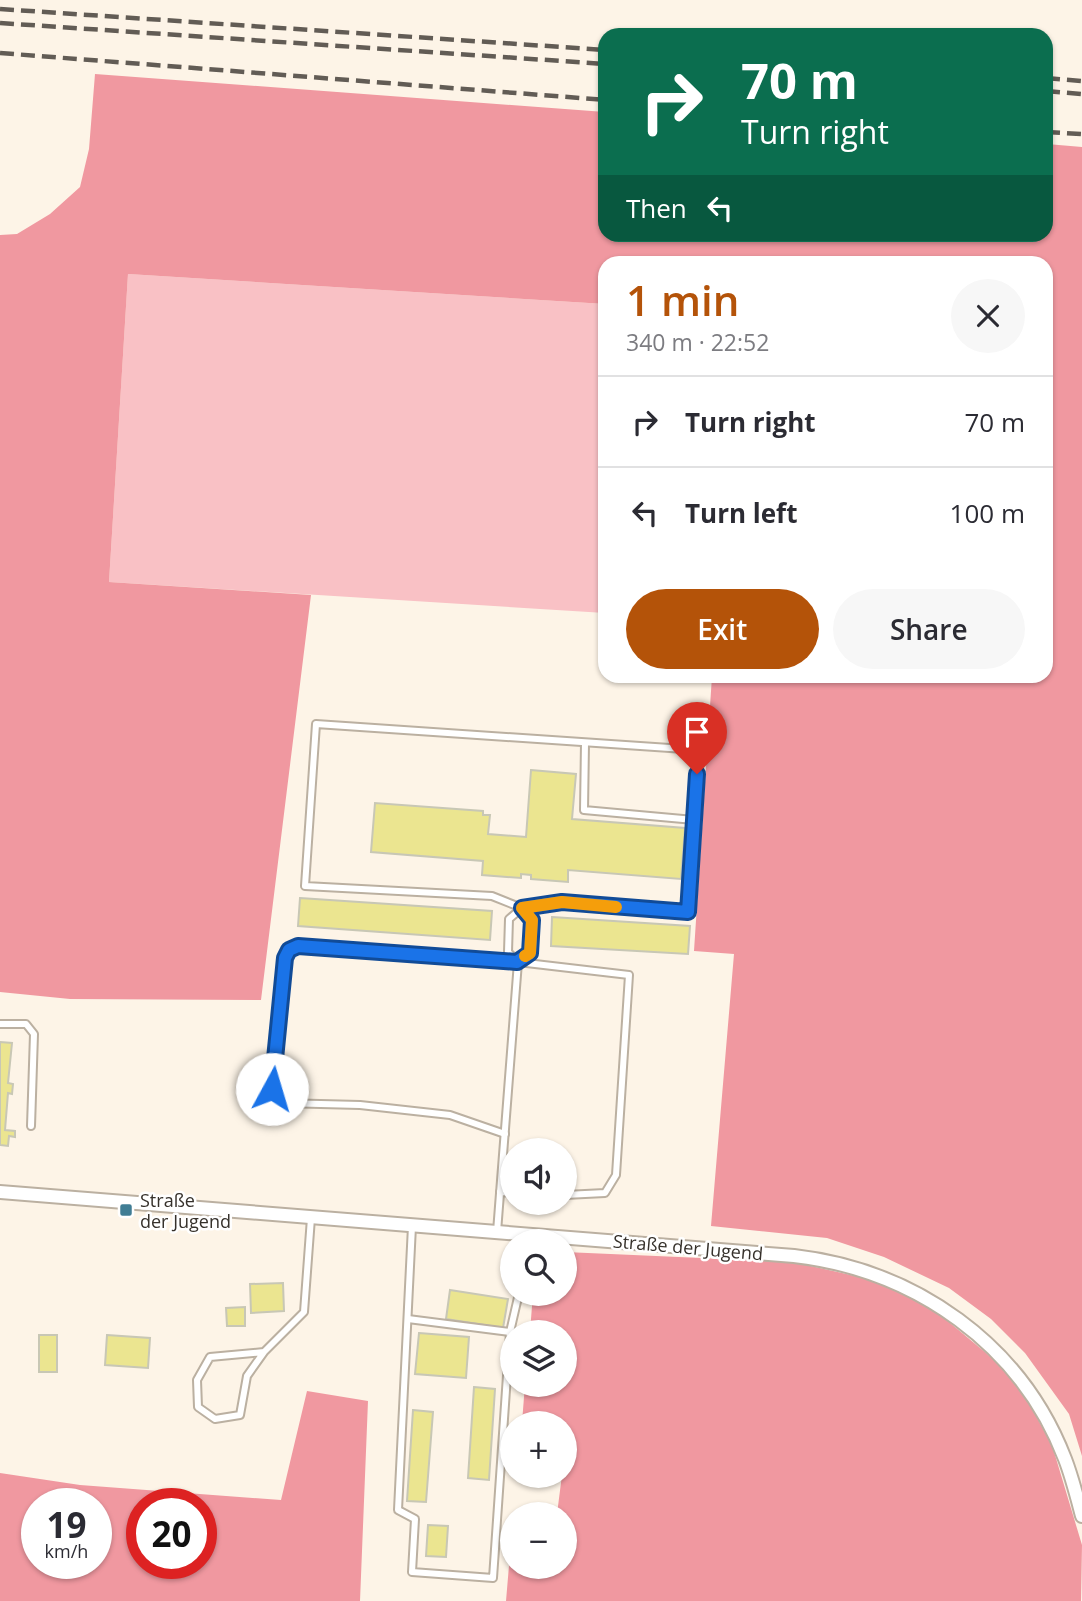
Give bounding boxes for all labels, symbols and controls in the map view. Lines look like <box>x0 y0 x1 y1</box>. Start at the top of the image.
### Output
text: 70 m <box>741 47 858 113</box>
icon: right <box>626 56 717 147</box>
text: Turn right <box>741 110 889 153</box>
icon: left <box>701 189 739 227</box>
text: Then <box>626 190 687 226</box>
text: 1 min <box>626 271 739 328</box>
button: close <box>951 279 1025 353</box>
text: 340 m · 22:52 <box>626 326 769 358</box>
icon: right <box>626 403 664 441</box>
text: Turn right <box>685 404 816 440</box>
text: 70 m <box>964 404 1025 440</box>
icon: left <box>626 494 664 532</box>
text: Turn left <box>685 495 797 531</box>
text: 100 m <box>950 495 1025 531</box>
button: Exit <box>626 589 819 669</box>
button: Share <box>833 589 1025 669</box>
pin <box>667 702 727 774</box>
icon: arrive <box>678 713 716 751</box>
position arrow <box>235 1052 309 1126</box>
map controls <box>500 1138 577 1579</box>
button: sound <box>500 1138 577 1215</box>
place label: Straße der Jugend <box>140 1188 231 1233</box>
marker: Straße der Jugend <box>118 1202 134 1218</box>
street label: Straße der Jugend <box>612 1228 764 1266</box>
button: search <box>500 1229 577 1306</box>
button: layers <box>500 1320 577 1397</box>
button: + <box>500 1411 577 1488</box>
speed limit sign: 20 <box>126 1488 217 1579</box>
text: 19 <box>46 1501 87 1548</box>
button: − <box>500 1502 577 1579</box>
text: km/h <box>45 1539 88 1563</box>

